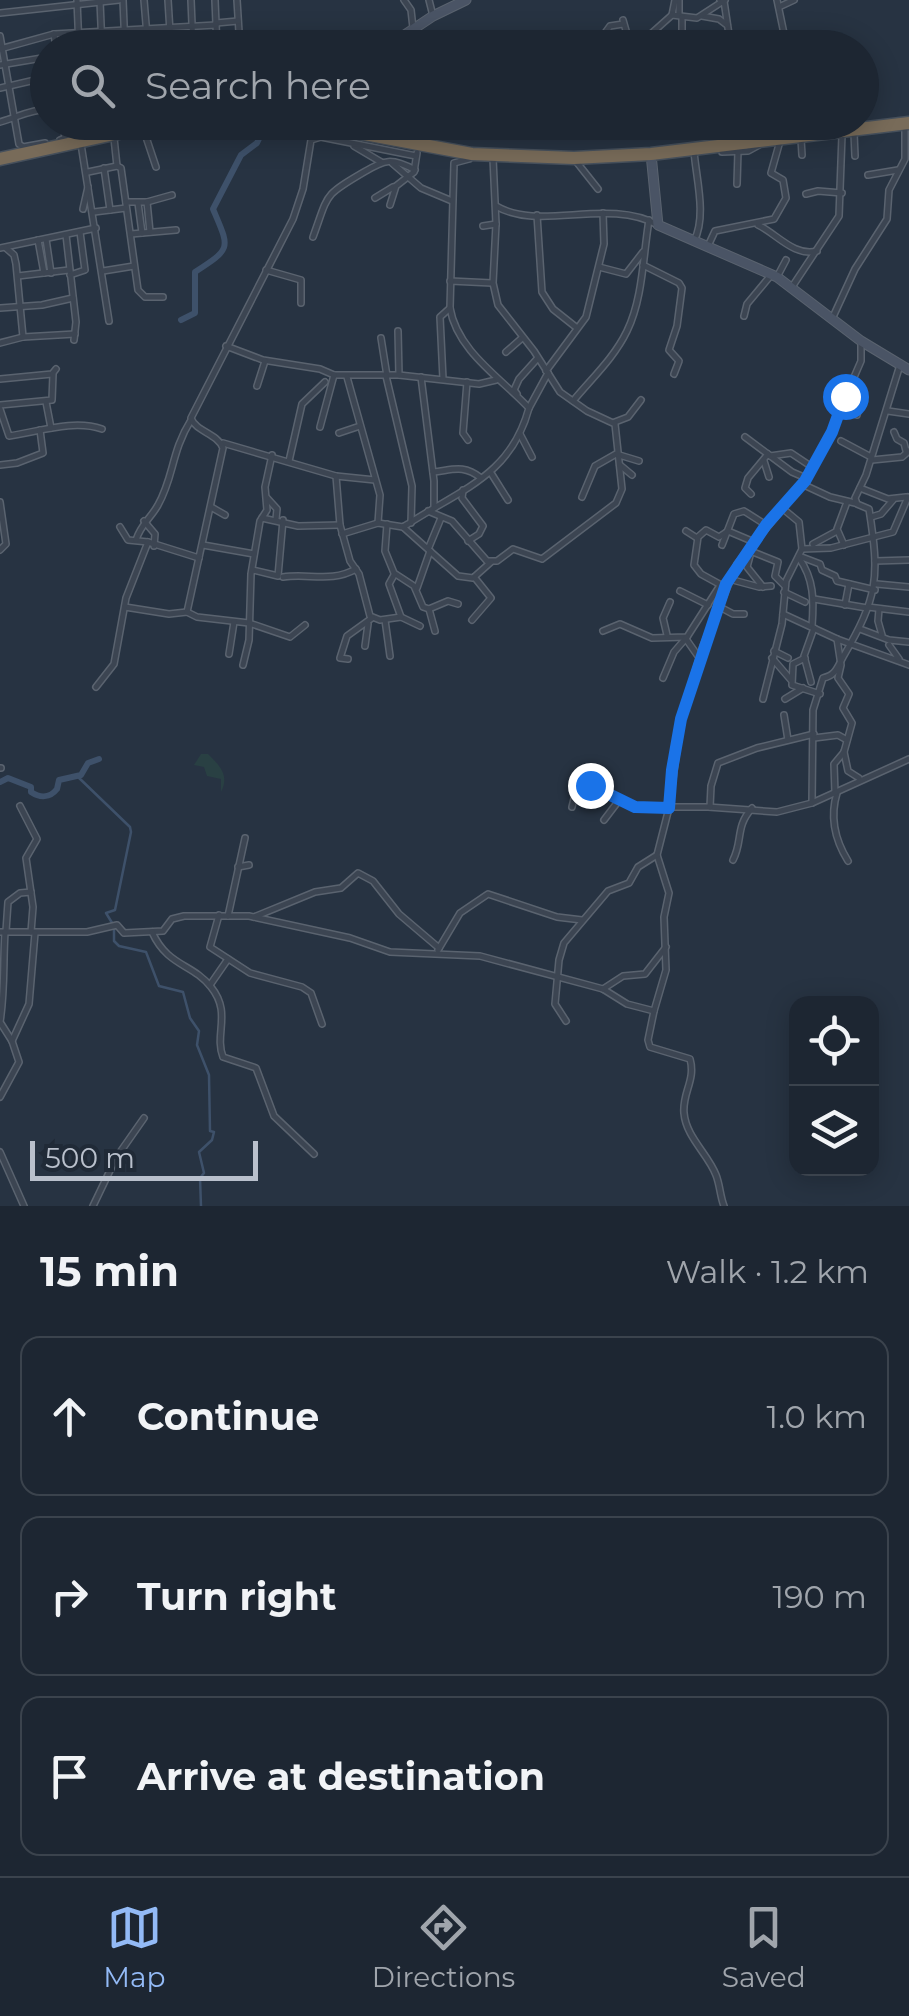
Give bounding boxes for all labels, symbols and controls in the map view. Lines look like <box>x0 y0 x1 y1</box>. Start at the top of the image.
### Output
search box <box>30 30 879 140</box>
icon: search <box>65 58 120 113</box>
text: Search here <box>145 62 371 109</box>
route start <box>823 374 869 420</box>
route end <box>568 763 614 809</box>
map controls <box>789 996 879 1176</box>
button: locate <box>789 996 879 1086</box>
button: layers <box>789 1086 879 1176</box>
scale bar <box>30 1136 258 1180</box>
text: 500 m <box>45 1141 135 1175</box>
text: 15 min <box>40 1245 179 1297</box>
text: Walk · 1.2 km <box>666 1252 869 1291</box>
icon: ahead <box>42 1389 97 1444</box>
text: Continue <box>137 1393 319 1440</box>
text: 1.0 km <box>767 1397 867 1436</box>
icon: right <box>42 1569 97 1624</box>
text: Turn right <box>137 1573 336 1620</box>
text: 190 m <box>772 1577 867 1616</box>
icon: arrive <box>42 1749 97 1804</box>
text: Arrive at destination <box>137 1753 545 1800</box>
tab: Map <box>103 1900 165 1994</box>
tab: Directions <box>372 1900 515 1994</box>
tab: Saved <box>722 1900 806 1994</box>

